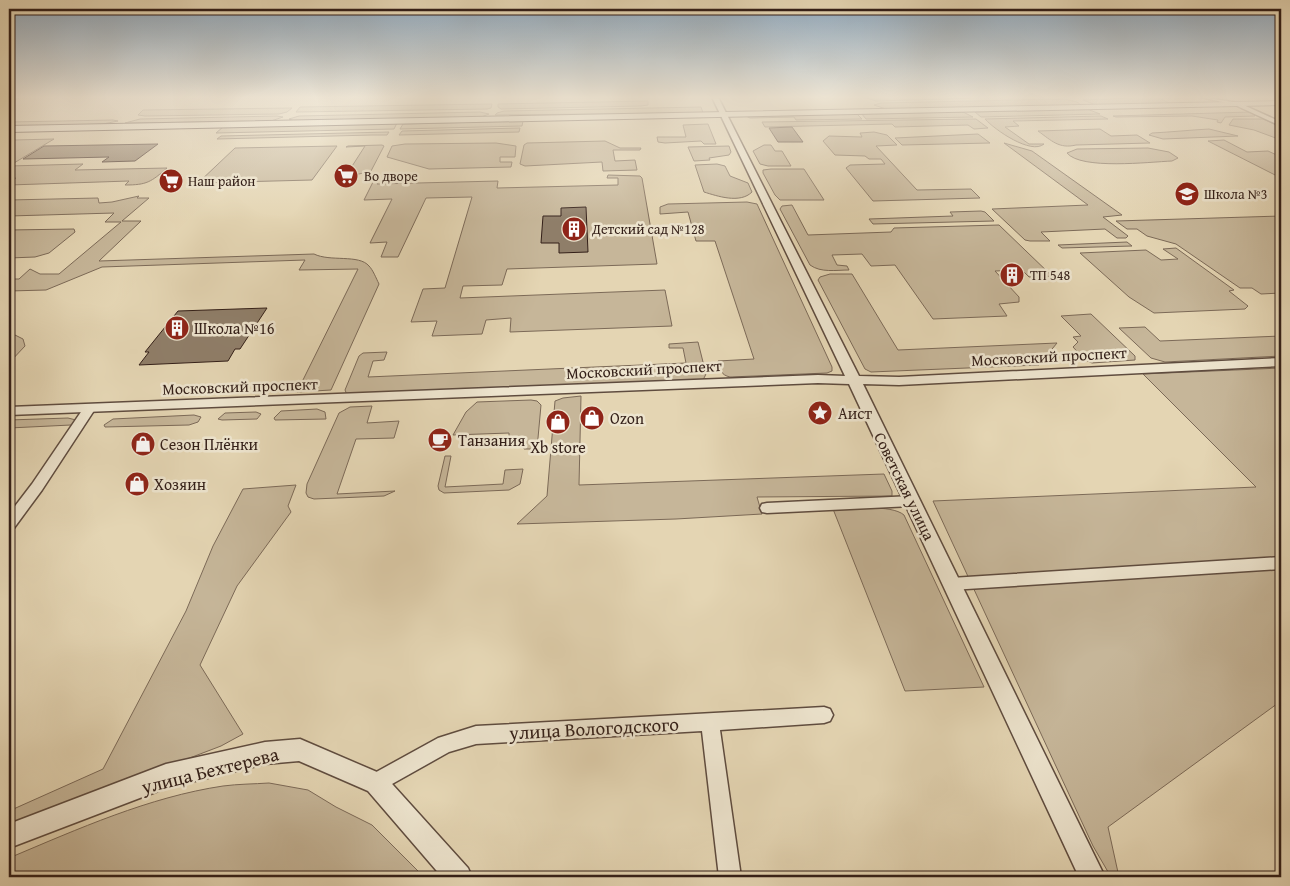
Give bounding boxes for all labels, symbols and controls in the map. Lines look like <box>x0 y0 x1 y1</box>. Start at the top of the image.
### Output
supermarket icon: Во дворе <box>333 163 359 189</box>
place label: Во дворе <box>364 166 418 186</box>
supermarket icon: Наш район <box>158 168 184 194</box>
place label: Наш район <box>188 171 255 191</box>
school or university icon: Школа №3 <box>1174 181 1200 207</box>
place label: Школа №3 <box>1204 184 1268 204</box>
building icon: Детский сад №128 <box>561 216 587 242</box>
place label: Детский сад №128 <box>591 219 705 239</box>
building icon: ТП 548 <box>999 262 1025 288</box>
place label: ТП 548 <box>1030 265 1070 285</box>
building icon: Школа №16 <box>164 315 190 341</box>
place label: Школа №16 <box>194 316 275 340</box>
street label: Московский проспект <box>971 340 1128 372</box>
street label: Московский проспект <box>566 353 723 385</box>
street label: Московский проспект <box>162 371 319 401</box>
place icon: Аист <box>807 400 833 426</box>
place label: Аист <box>838 401 872 425</box>
shop icon: Ozon <box>579 405 605 431</box>
place label: Ozon <box>610 406 644 430</box>
shop icon: Xb store <box>545 409 571 435</box>
cafe icon: Танзания <box>427 427 453 453</box>
place label: Танзания <box>458 428 525 452</box>
street label: Советская улица <box>868 428 942 545</box>
shop icon: Сезон Плёнки <box>130 431 156 457</box>
place label: Сезон Плёнки <box>160 432 258 456</box>
place label: Xb store <box>530 435 586 459</box>
shop icon: Хозяин <box>124 471 150 497</box>
place label: Хозяин <box>154 472 206 496</box>
street label: улица Вологодского <box>507 710 680 746</box>
street label: улица Бехтерева <box>138 739 282 801</box>

